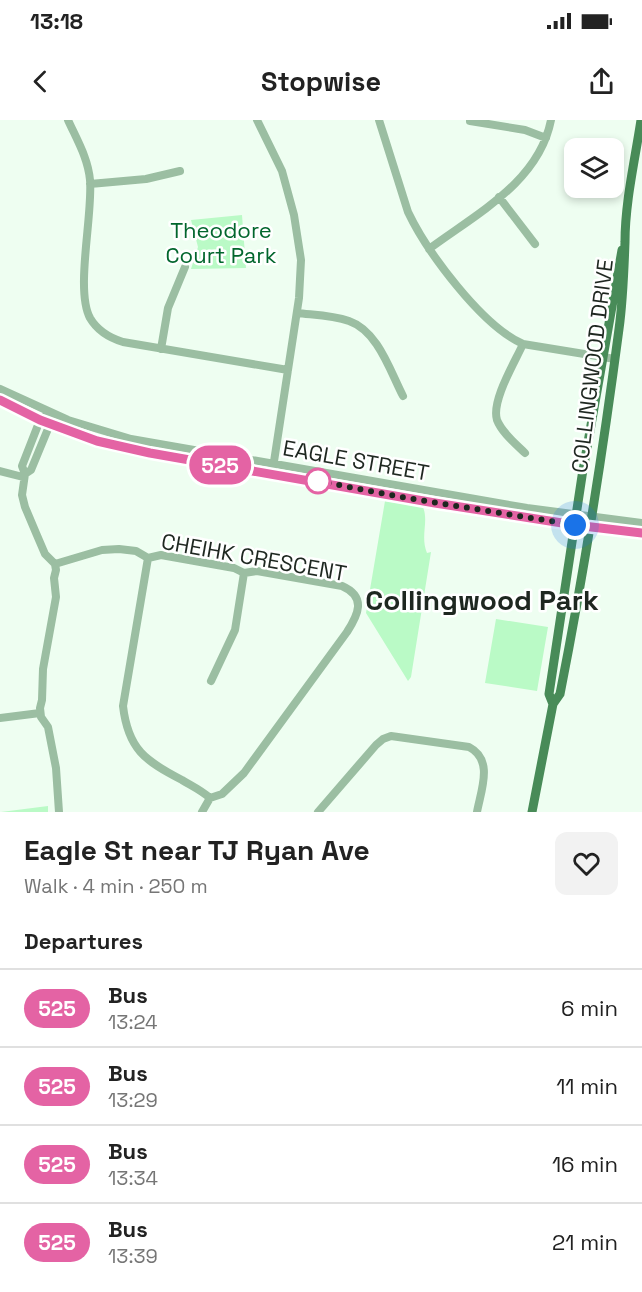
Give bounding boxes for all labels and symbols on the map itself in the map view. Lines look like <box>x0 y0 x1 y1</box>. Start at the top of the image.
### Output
park label: Theodore Court Park <box>165 216 277 269</box>
street label: COLLINGWOOD DRIVE <box>565 257 619 475</box>
street label: EAGLE STREET <box>281 433 431 487</box>
line badge: 525 <box>186 446 254 484</box>
unlabelled marker <box>305 468 331 494</box>
your location <box>560 510 590 540</box>
street label: CHEIHK CRESCENT <box>159 527 349 587</box>
district label: Collingwood Park <box>365 582 599 618</box>

